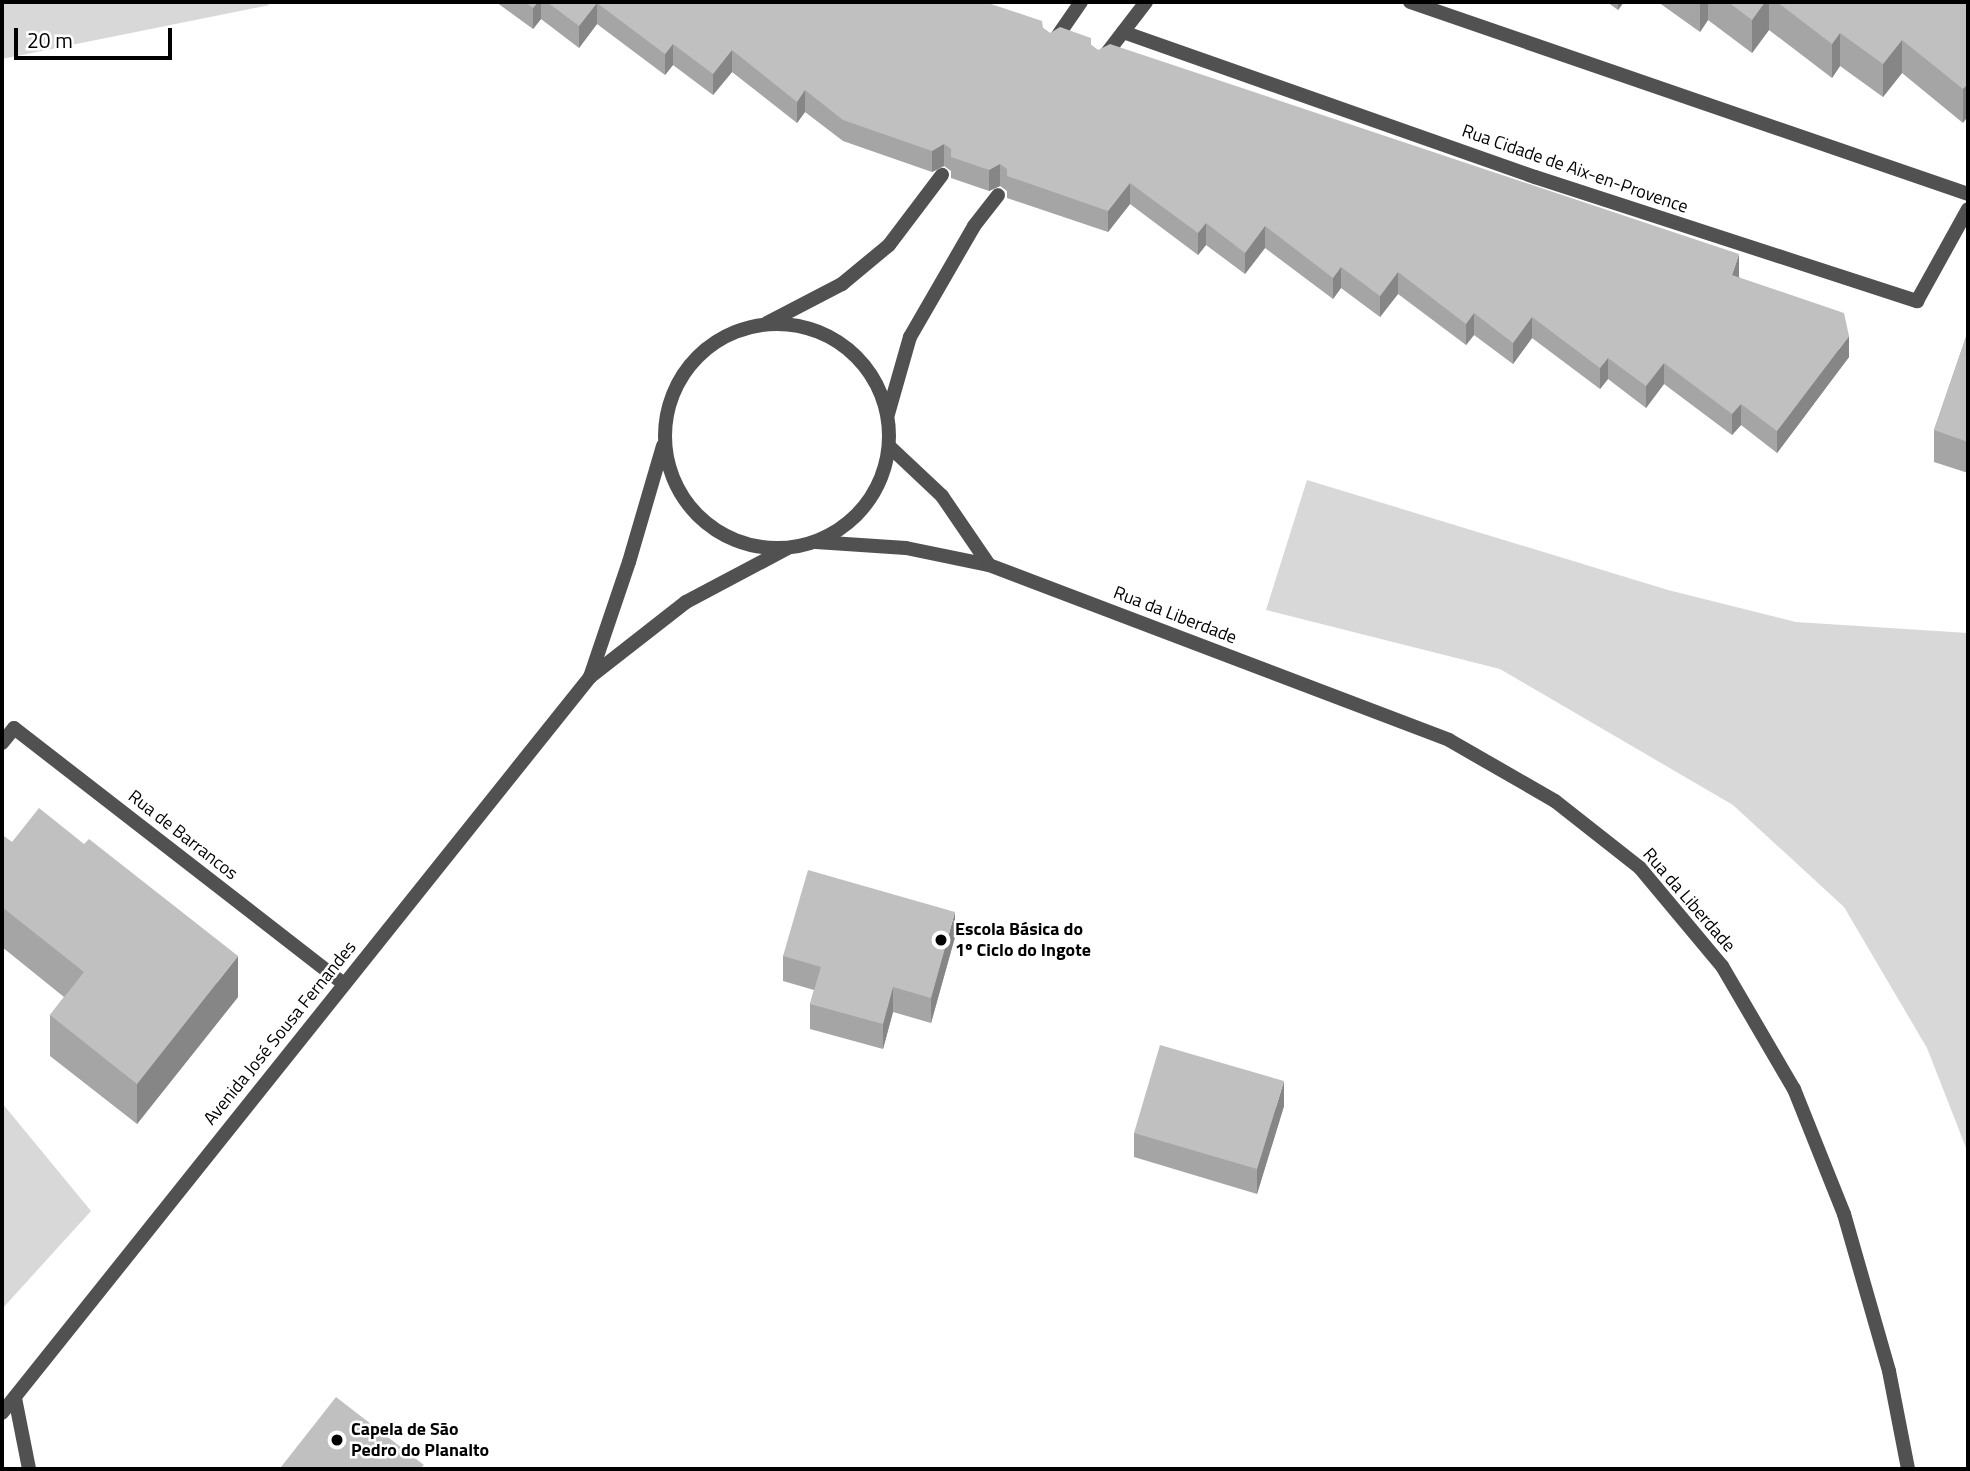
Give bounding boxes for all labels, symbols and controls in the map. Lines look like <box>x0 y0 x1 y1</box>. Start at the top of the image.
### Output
scale bar <box>18 14 175 58</box>
text: 20 m <box>27 24 73 56</box>
street label: Rua Cidade de Aix-en-Provence <box>1459 120 1691 218</box>
street label: Rua da Liberdade <box>1110 582 1240 648</box>
street label: Rua de Barrancos <box>124 786 242 884</box>
street label: Rua da Liberdade <box>1638 844 1740 956</box>
place label: Escola Básica do 1º Ciclo do Ingote <box>955 919 1091 962</box>
marker: Escola Básica do 1º Ciclo do Ingote <box>933 932 949 948</box>
street label: Avenida José Sousa Fernandes <box>199 937 361 1129</box>
place label: Capela de São Pedro do Planalto <box>351 1419 489 1462</box>
marker: Capela de São Pedro do Planalto <box>329 1432 345 1448</box>

